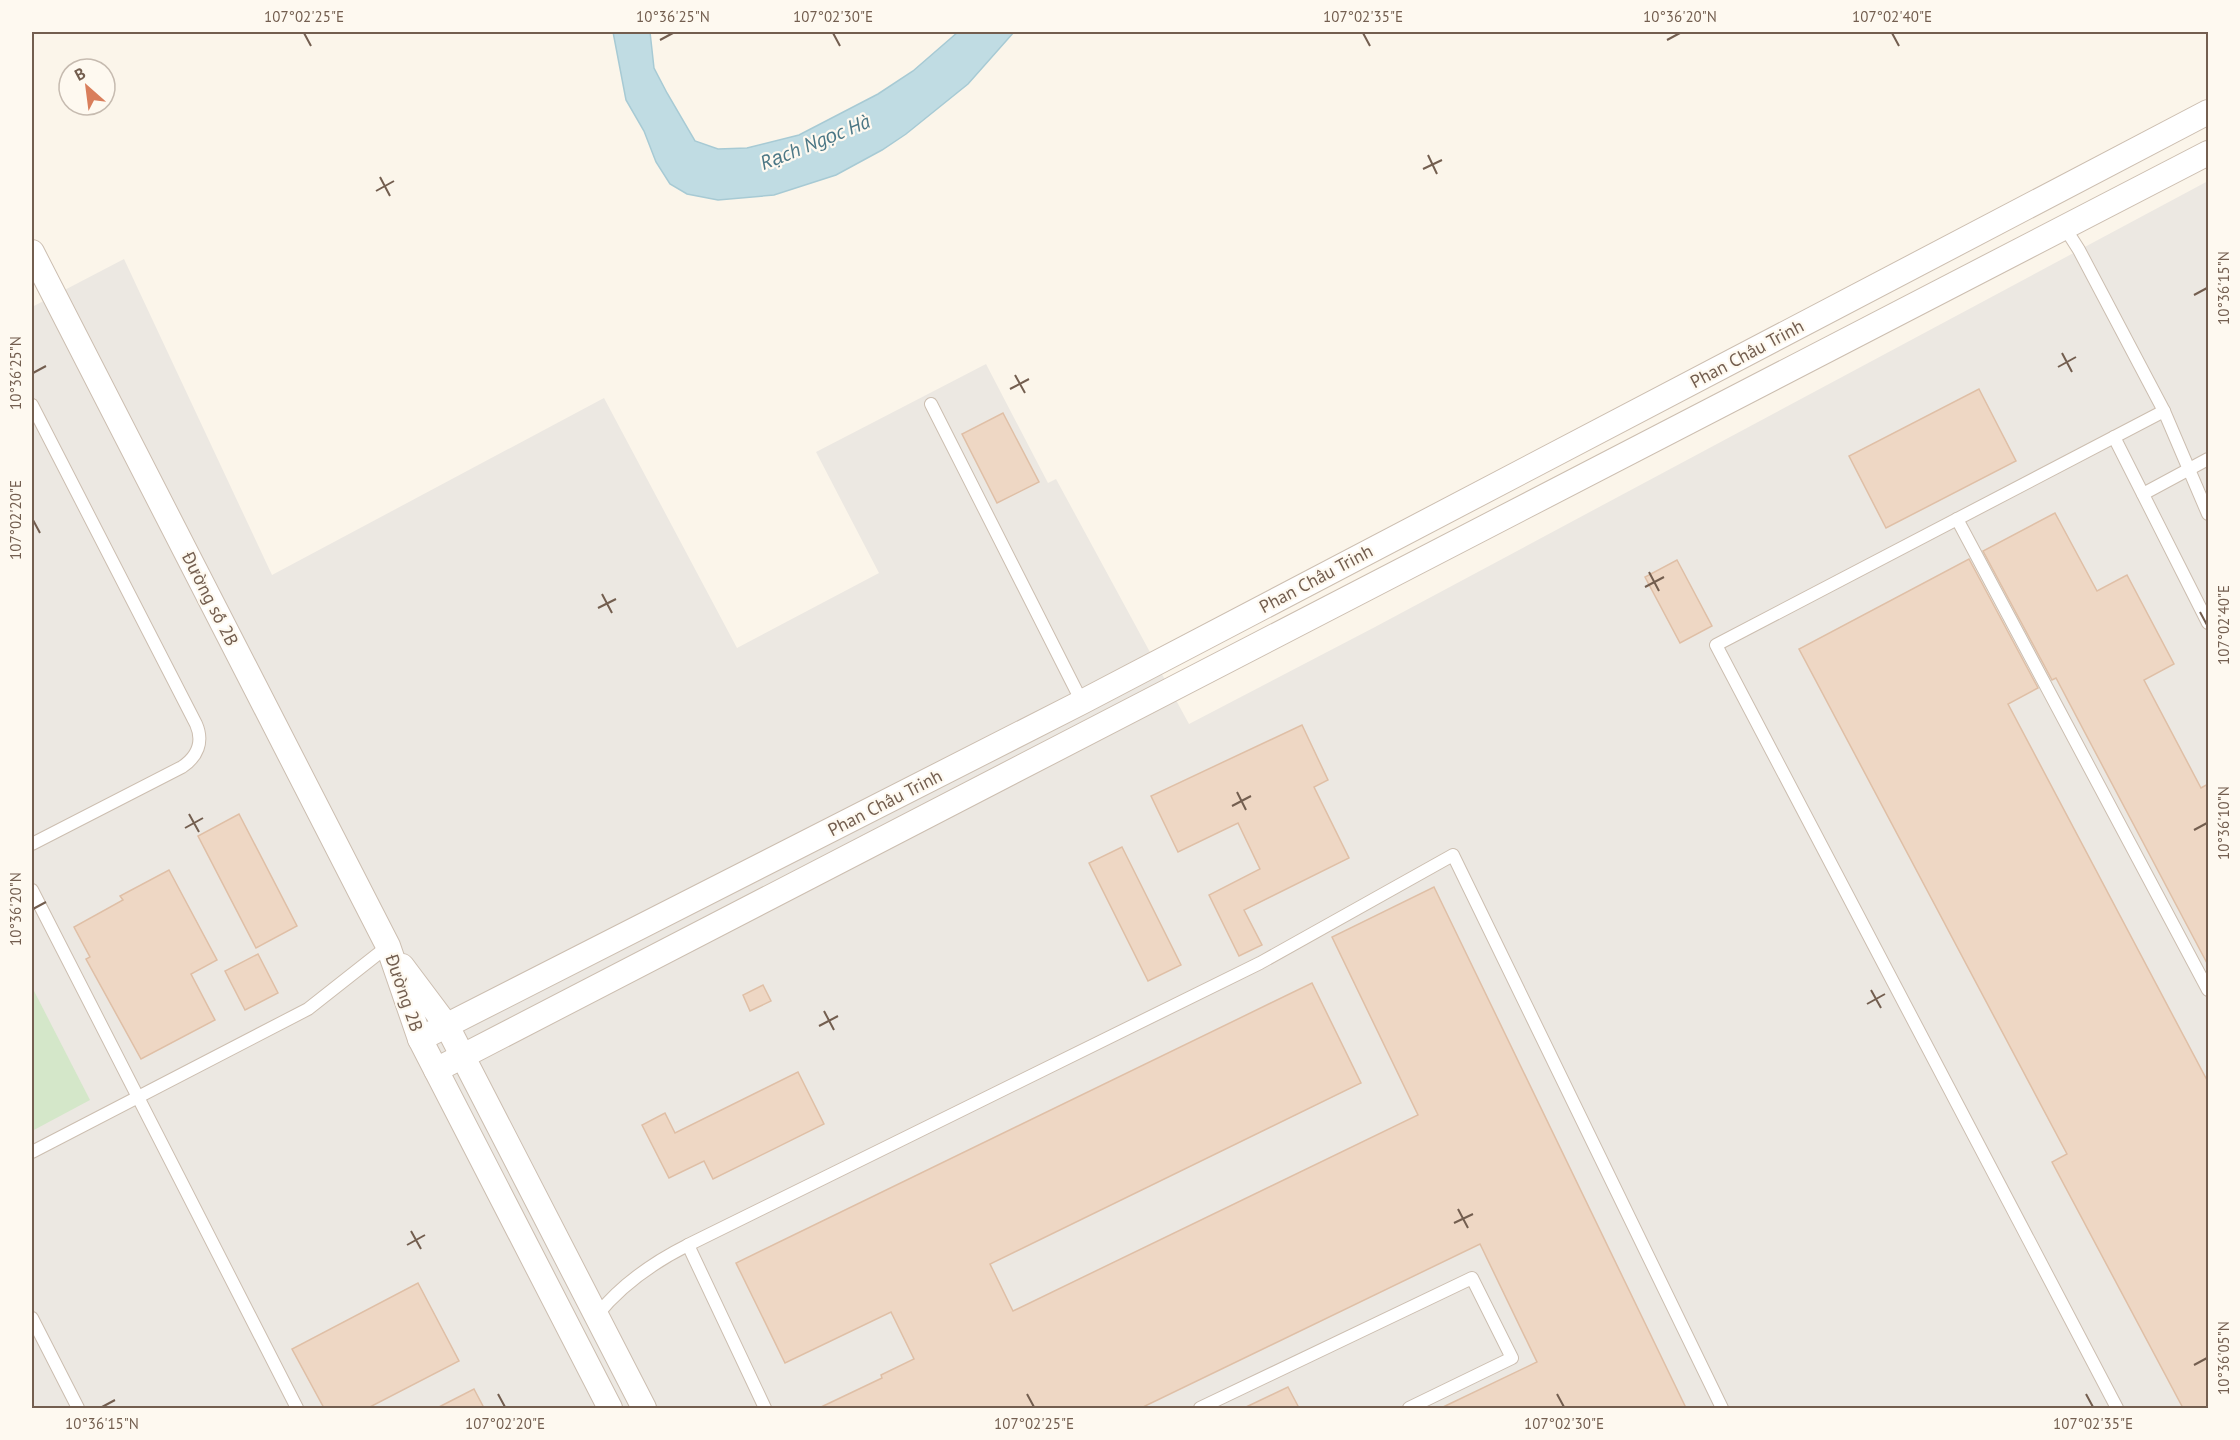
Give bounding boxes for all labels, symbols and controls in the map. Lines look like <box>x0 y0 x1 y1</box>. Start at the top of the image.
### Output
text: 107°02'25"E <box>264 7 344 26</box>
text: 10°36'25"N <box>636 7 710 26</box>
text: 107°02'30"E <box>793 7 873 26</box>
text: 107°02'35"E <box>1323 7 1403 26</box>
text: 10°36'20"N <box>1643 7 1717 26</box>
text: 107°02'40"E <box>1852 7 1932 26</box>
north arrow <box>57 57 117 117</box>
text: B <box>71 63 89 85</box>
water label: Rạch Ngọc Hà <box>756 108 874 176</box>
text: 10°36'15"N <box>2214 251 2233 325</box>
street label: Phan Châu Trinh <box>1686 314 1807 393</box>
text: 10°36'25"N <box>6 336 25 410</box>
text: 107°02'20"E <box>6 480 25 560</box>
street label: Phan Châu Trinh <box>1255 539 1376 618</box>
street label: Đường số 2B <box>177 547 244 650</box>
text: 107°02'40"E <box>2214 585 2233 665</box>
street label: Phan Châu Trinh <box>824 764 946 841</box>
text: 10°36'10"N <box>2214 786 2233 860</box>
text: 10°36'20"N <box>6 872 25 946</box>
street label: Đường 2B <box>380 950 428 1035</box>
text: 10°36'05"N <box>2214 1321 2233 1395</box>
text: 10°36'15"N <box>65 1414 139 1433</box>
text: 107°02'20"E <box>465 1414 545 1433</box>
text: 107°02'25"E <box>994 1414 1074 1433</box>
text: 107°02'30"E <box>1524 1414 1604 1433</box>
text: 107°02'35"E <box>2053 1414 2133 1433</box>

